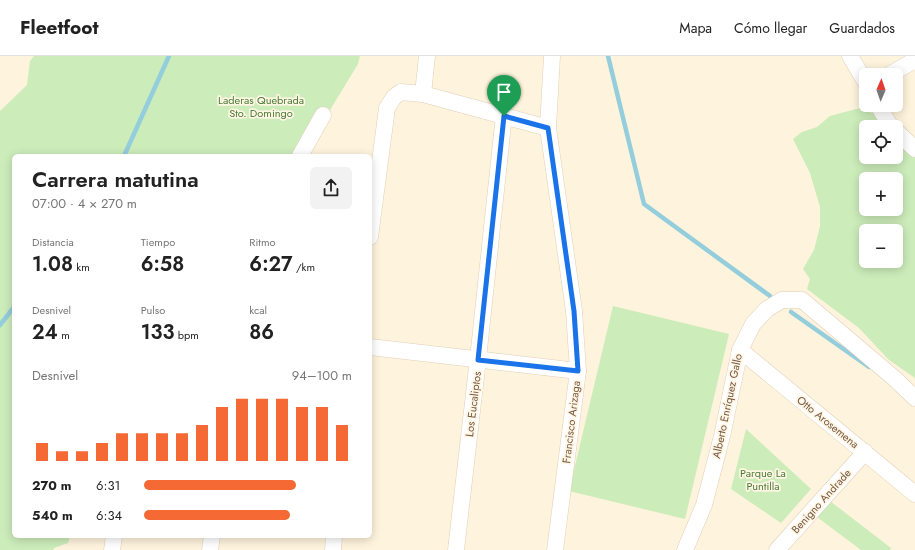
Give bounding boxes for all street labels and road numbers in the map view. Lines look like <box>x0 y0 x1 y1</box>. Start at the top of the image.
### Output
street label: Alberto Enríquez Gallo <box>708 352 746 460</box>
street label: Los Eucaliptos <box>461 370 485 438</box>
street label: Francisco Arizaga <box>558 380 584 464</box>
street label: Otto Arosemena <box>794 392 862 452</box>
street label: Benigno Andrade <box>788 465 855 537</box>

